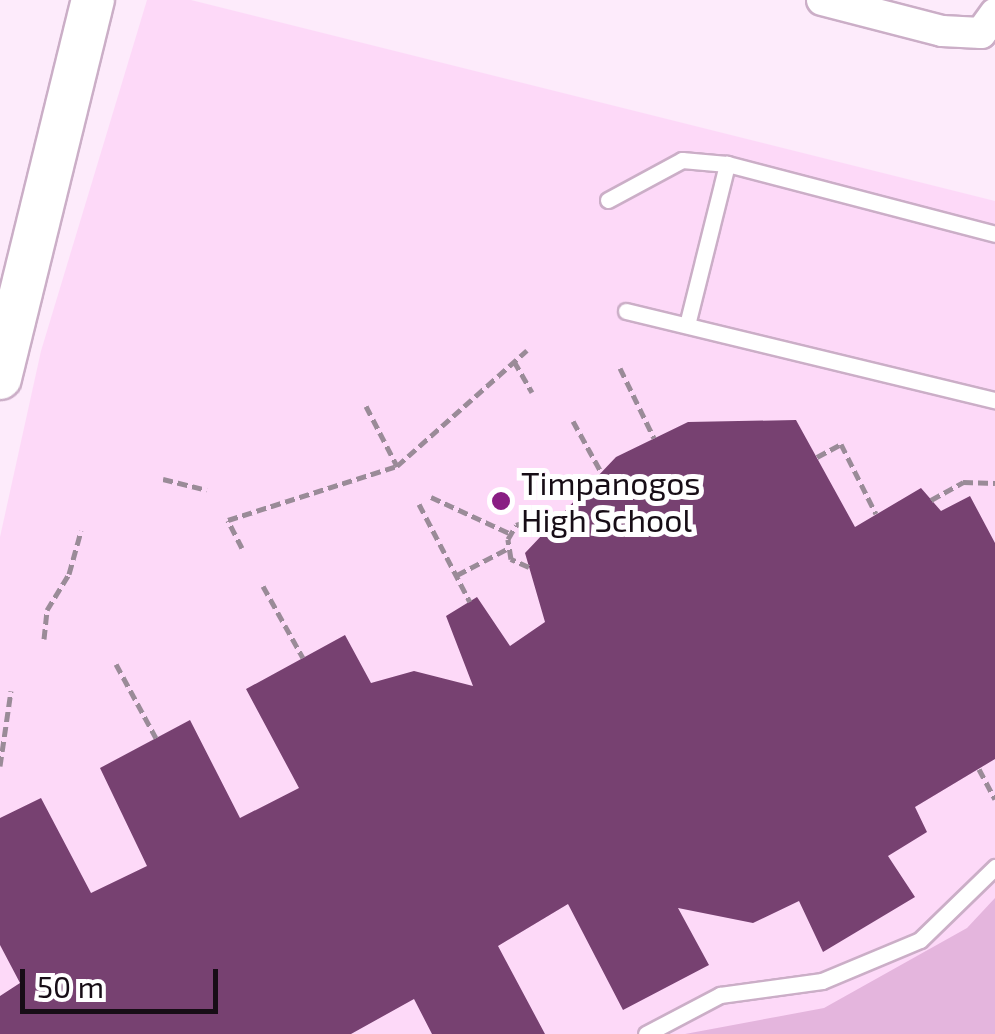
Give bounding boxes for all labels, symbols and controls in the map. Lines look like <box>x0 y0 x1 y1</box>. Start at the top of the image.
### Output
place label: Timpanogos High School <box>521 464 701 539</box>
marker: Timpanogos High School <box>490 490 512 512</box>
scale bar <box>25 949 222 1011</box>
text: 50 m <box>37 968 104 1004</box>

